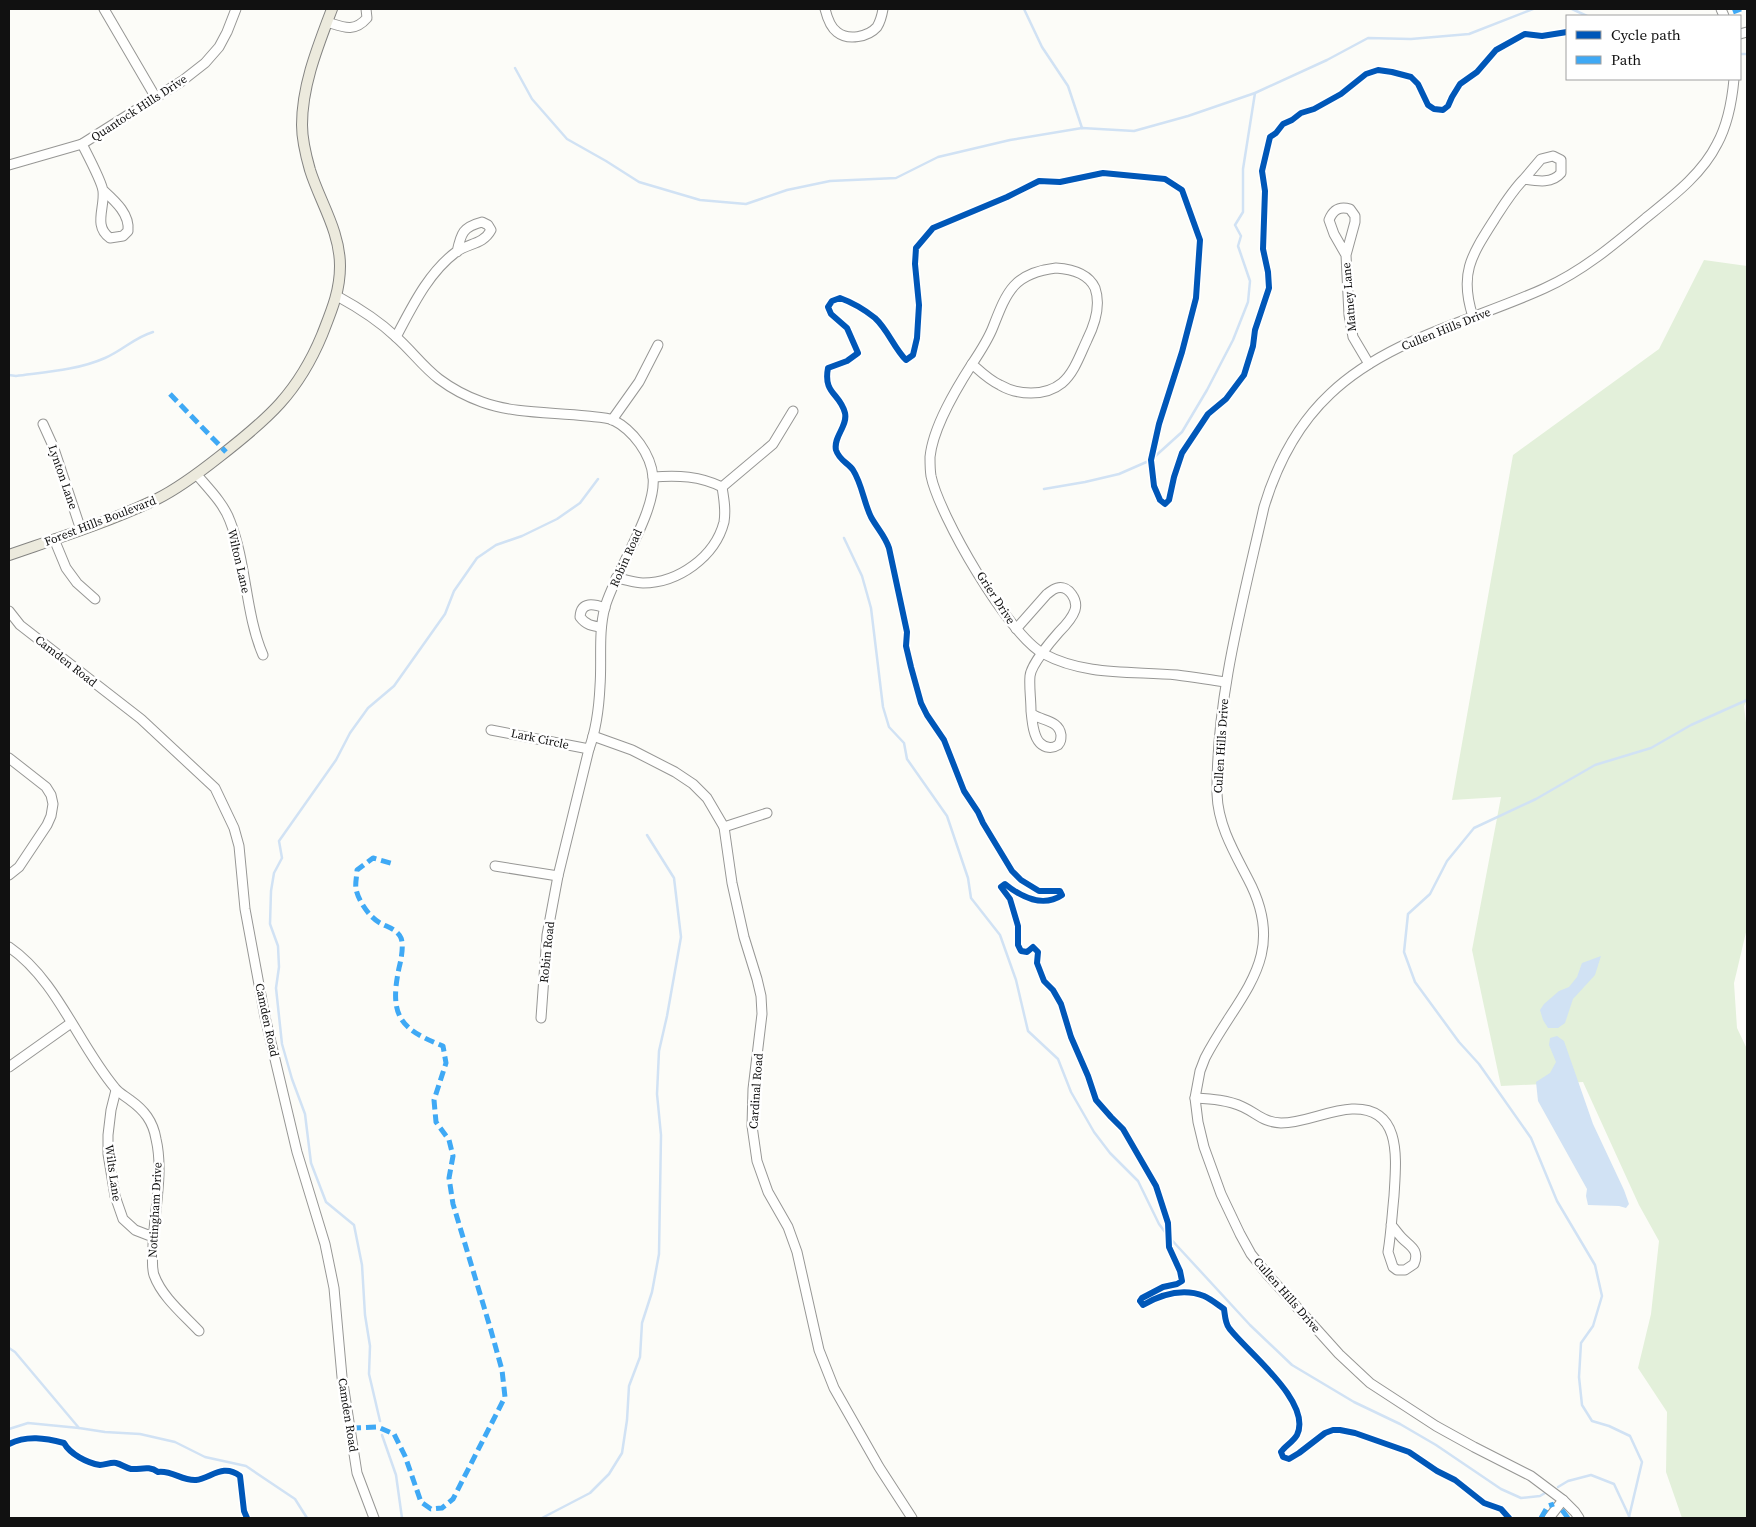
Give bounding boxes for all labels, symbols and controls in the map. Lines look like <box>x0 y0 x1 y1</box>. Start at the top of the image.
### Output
legend <box>1566 15 1741 80</box>
text: Cycle path <box>1611 24 1681 45</box>
text: Path <box>1611 49 1641 70</box>
street label: Quantock Hills Drive <box>88 71 190 145</box>
street label: Matney Lane <box>1338 262 1360 332</box>
street label: Cullen Hills Drive <box>1399 304 1493 354</box>
street label: Lynton Lane <box>44 443 82 511</box>
street label: Forest Hills Boulevard <box>42 492 158 550</box>
street label: Robin Road <box>606 526 646 590</box>
street label: Wilton Lane <box>224 527 254 595</box>
street label: Grier Drive <box>973 569 1019 627</box>
street label: Camden Road <box>32 632 100 690</box>
street label: Cullen Hills Drive <box>1210 698 1232 794</box>
street label: Lark Circle <box>509 725 571 753</box>
street label: Robin Road <box>536 920 558 984</box>
street label: Camden Road <box>251 982 283 1058</box>
street label: Cardinal Road <box>745 1052 767 1129</box>
street label: Wilts Lane <box>101 1144 125 1202</box>
street label: Nottingham Drive <box>145 1162 165 1258</box>
street label: Cullen Hills Drive <box>1250 1254 1324 1336</box>
street label: Camden Road <box>334 1377 362 1453</box>

